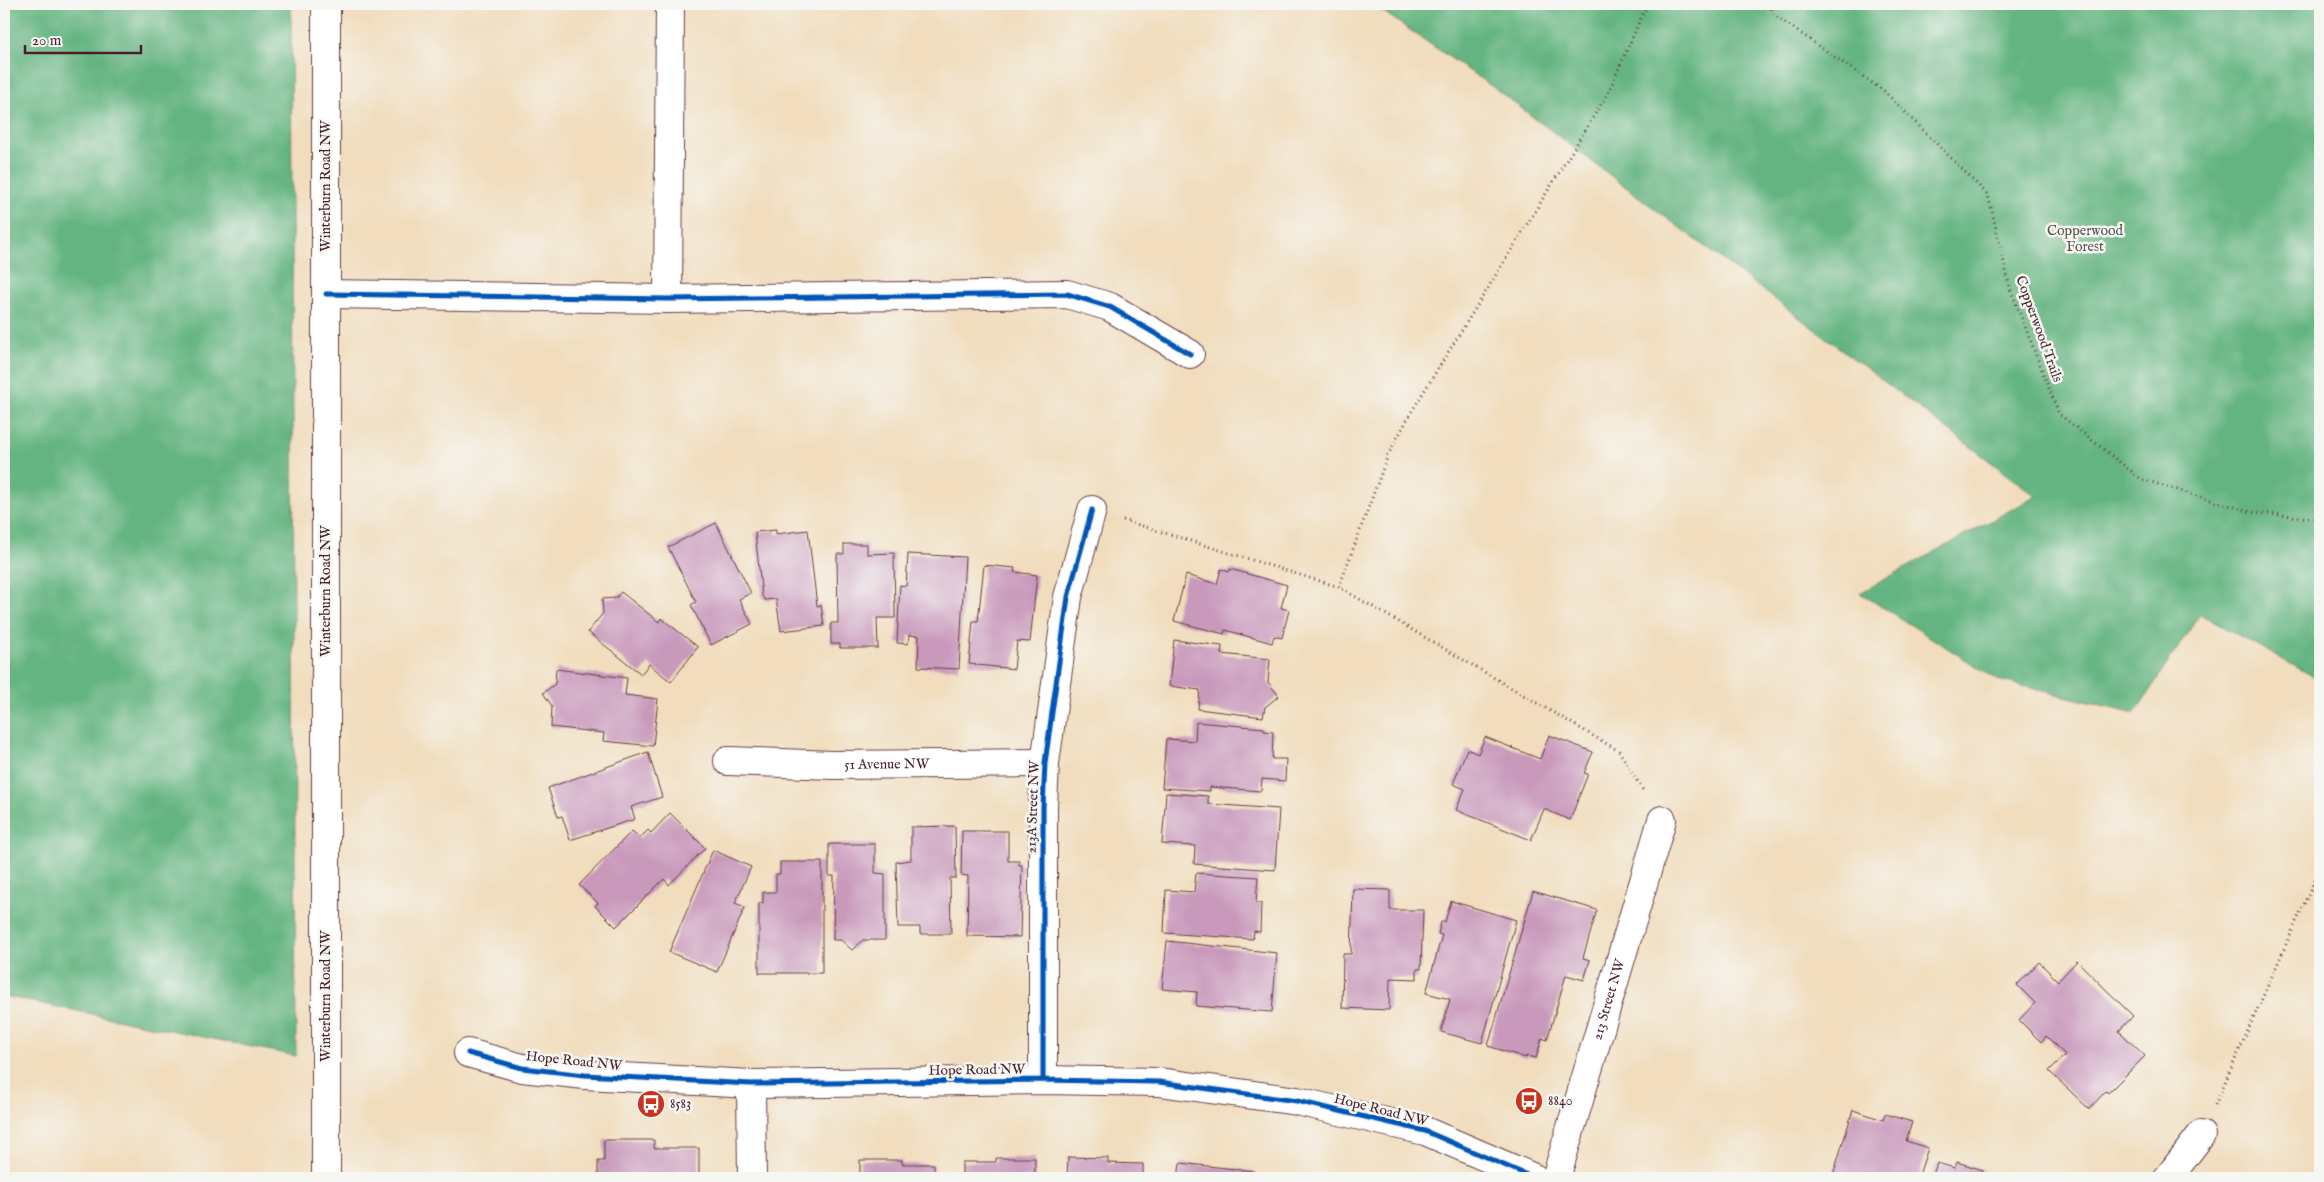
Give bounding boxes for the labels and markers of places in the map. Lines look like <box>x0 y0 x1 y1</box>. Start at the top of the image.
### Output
bus stop icon: 8840 <box>1514 1086 1544 1116</box>
bus stop icon: 8583 <box>636 1089 666 1119</box>
place label: 8840 <box>1548 1092 1573 1110</box>
place label: 8583 <box>670 1095 691 1113</box>

